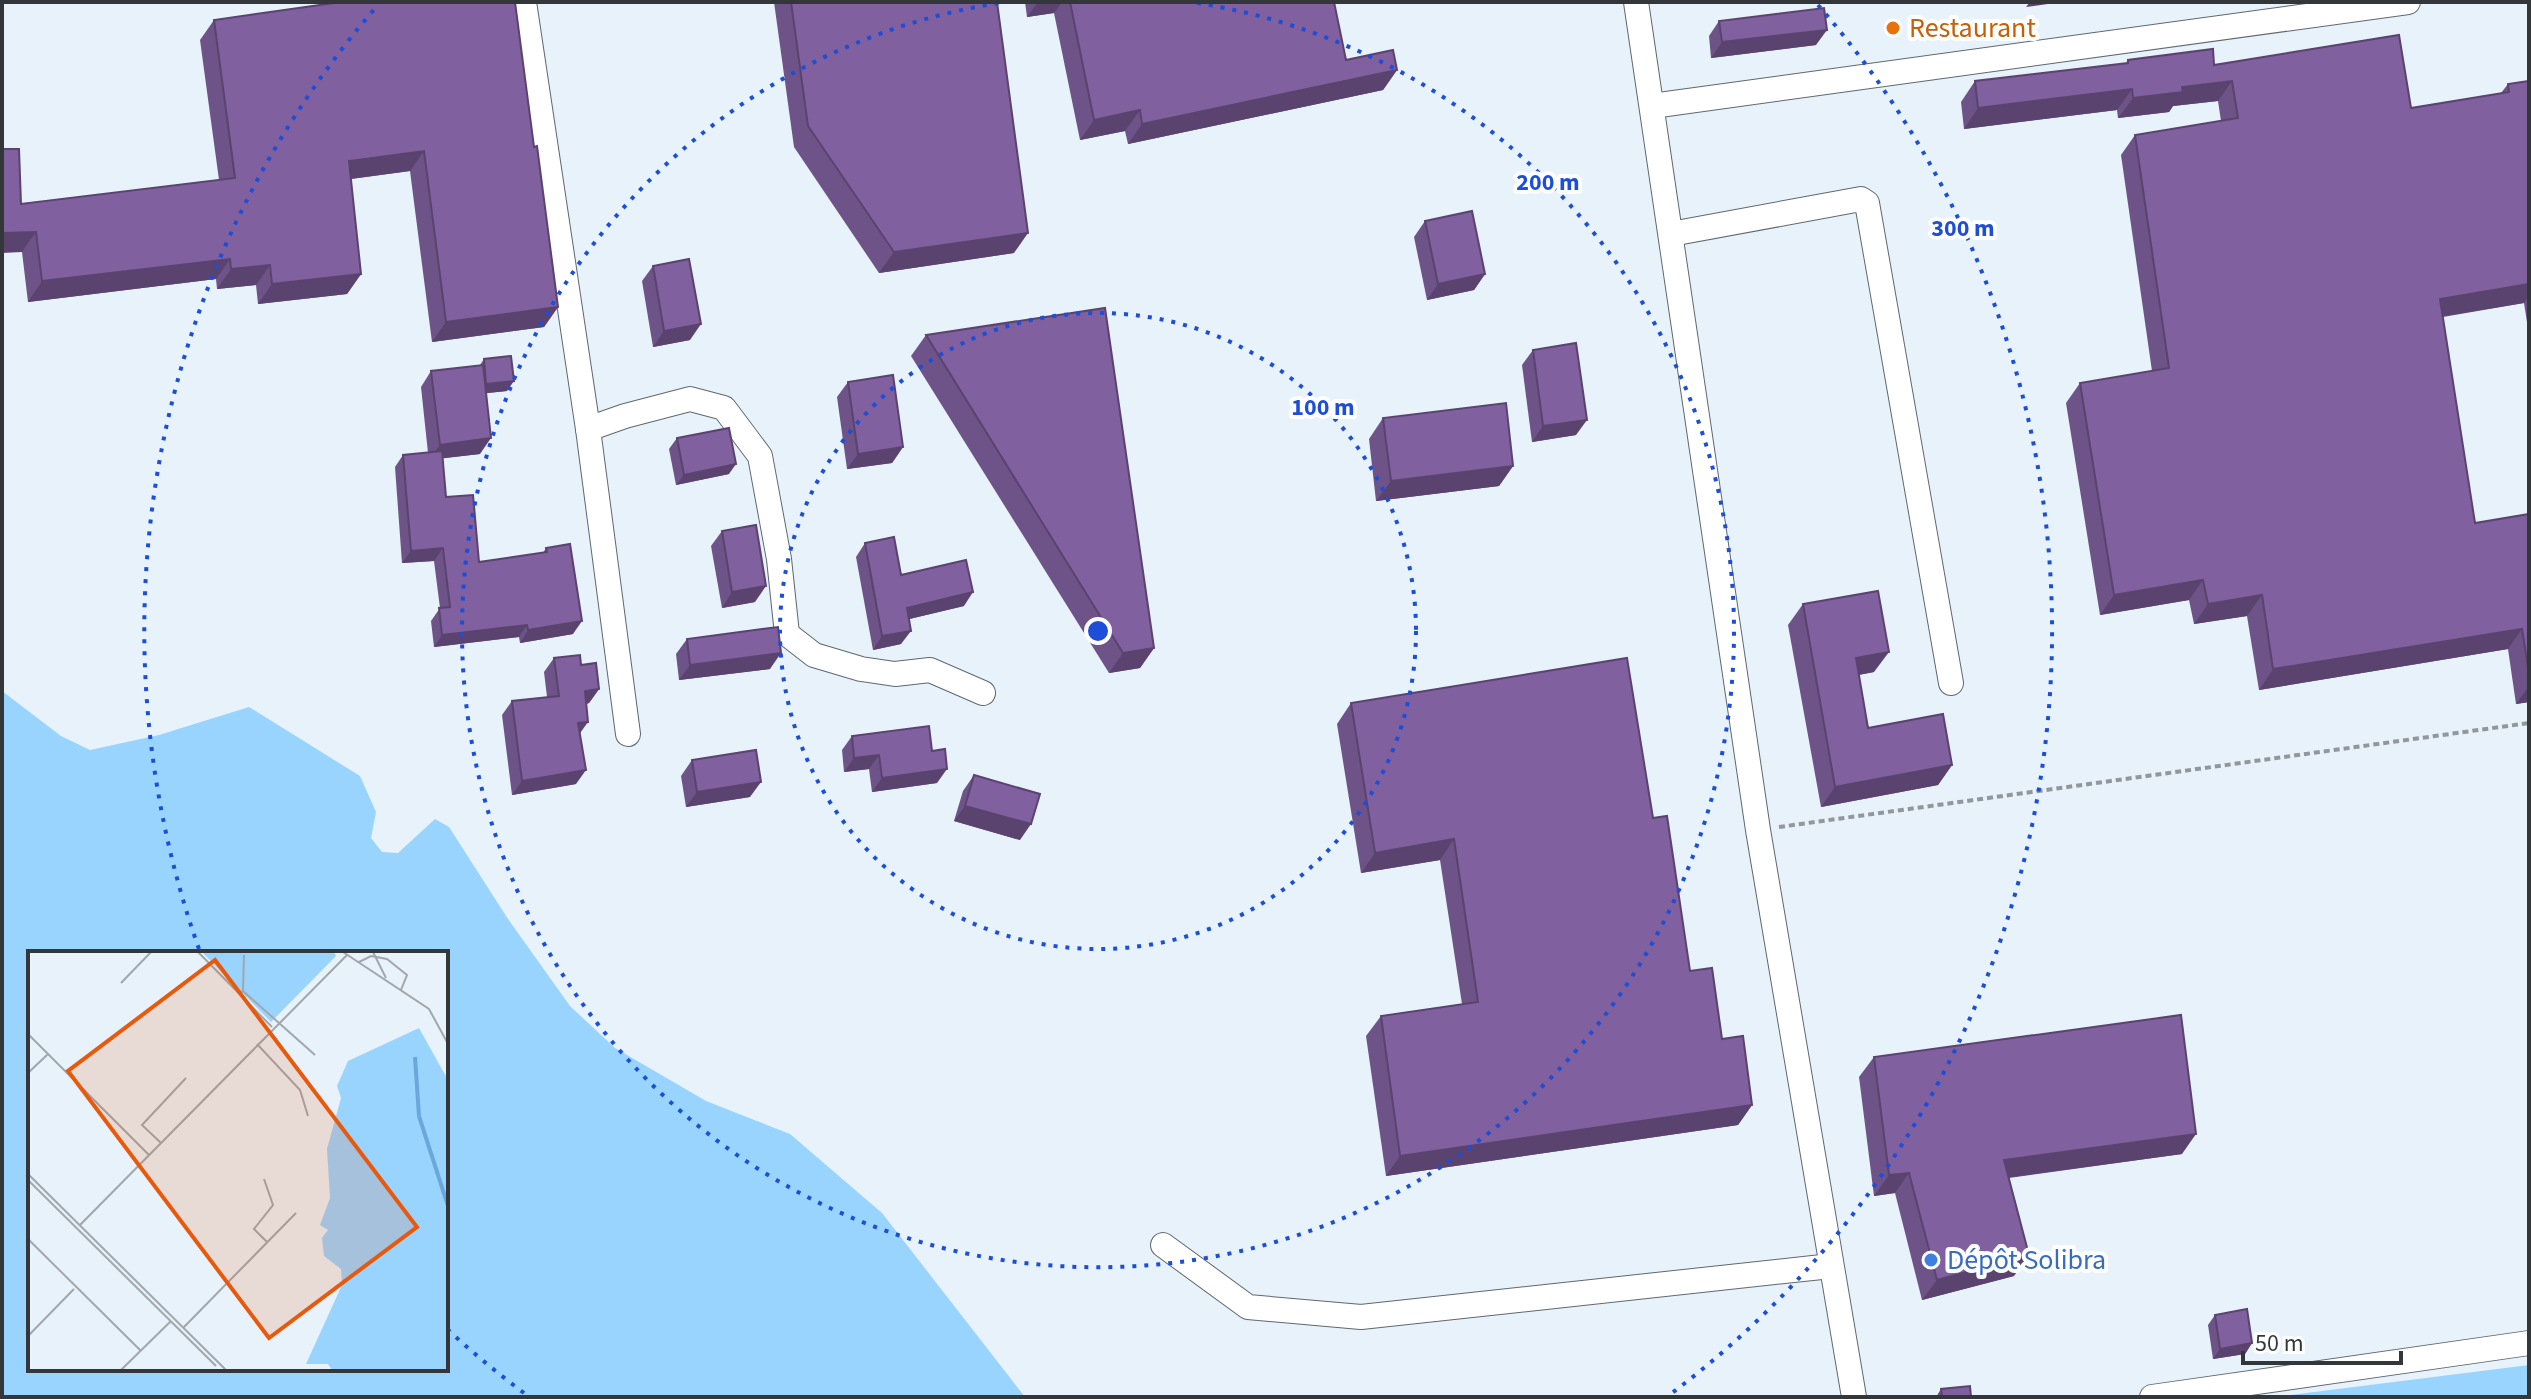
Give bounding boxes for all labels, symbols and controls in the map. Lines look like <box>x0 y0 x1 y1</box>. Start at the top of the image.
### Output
place label: Restaurant <box>1909 8 2036 48</box>
marker: Restaurant <box>1884 19 1902 37</box>
text: 200 m <box>1516 165 1580 200</box>
text: 300 m <box>1931 211 1995 246</box>
text: 100 m <box>1291 390 1355 425</box>
centre of rings <box>1084 617 1112 645</box>
inset map <box>28 951 448 1371</box>
place label: Dépôt Solibra <box>1947 1240 2106 1280</box>
marker: Dépôt Solibra <box>1922 1251 1940 1269</box>
scale bar <box>2243 1315 2401 1365</box>
text: 50 m <box>2255 1326 2304 1361</box>

